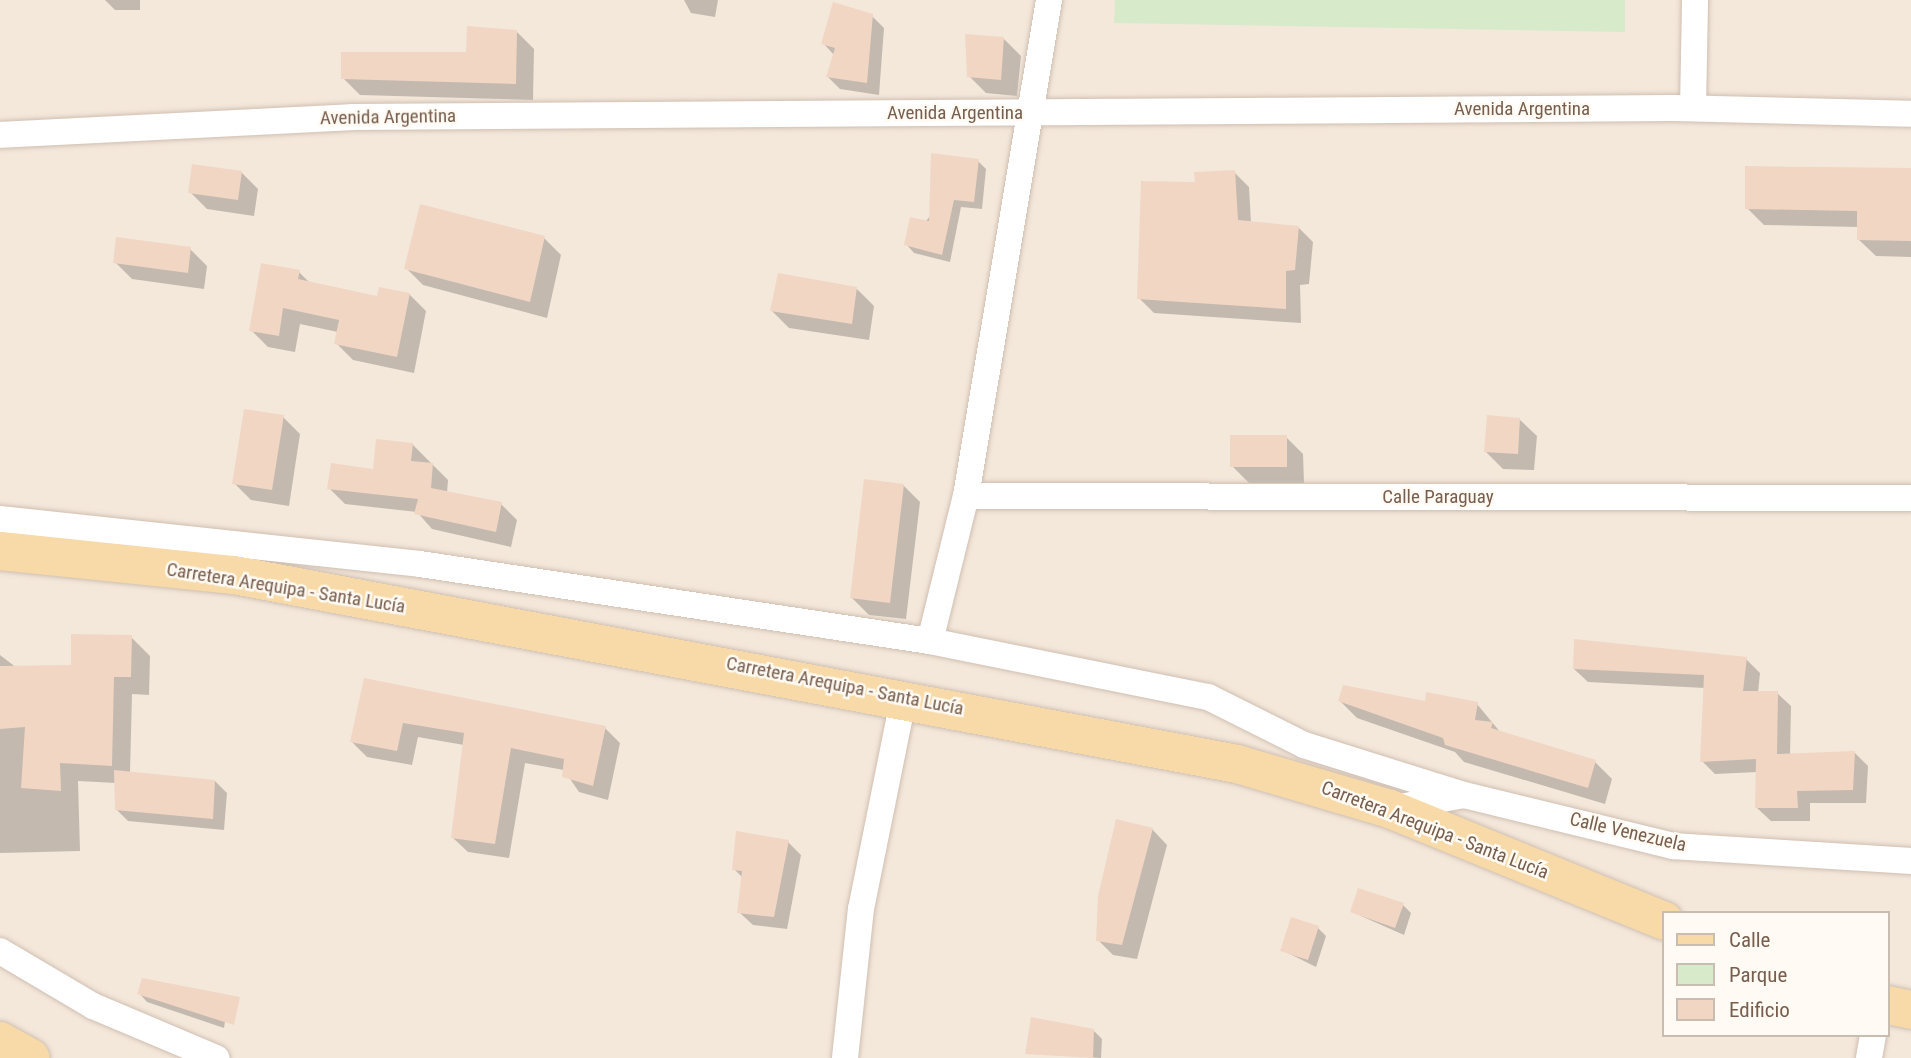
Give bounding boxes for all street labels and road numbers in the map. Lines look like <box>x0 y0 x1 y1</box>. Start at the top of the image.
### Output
street label: Avenida Argentina <box>1454 98 1590 120</box>
street label: Avenida Argentina <box>887 102 1023 124</box>
street label: Avenida Argentina <box>320 104 456 130</box>
street label: Calle Paraguay <box>1382 486 1494 508</box>
street label: Carretera Arequipa - Santa Lucía <box>165 558 407 618</box>
street label: Carretera Arequipa - Santa Lucía <box>724 652 966 720</box>
street label: Carretera Arequipa - Santa Lucía <box>1318 776 1552 884</box>
street label: Calle Venezuela <box>1567 808 1689 856</box>

